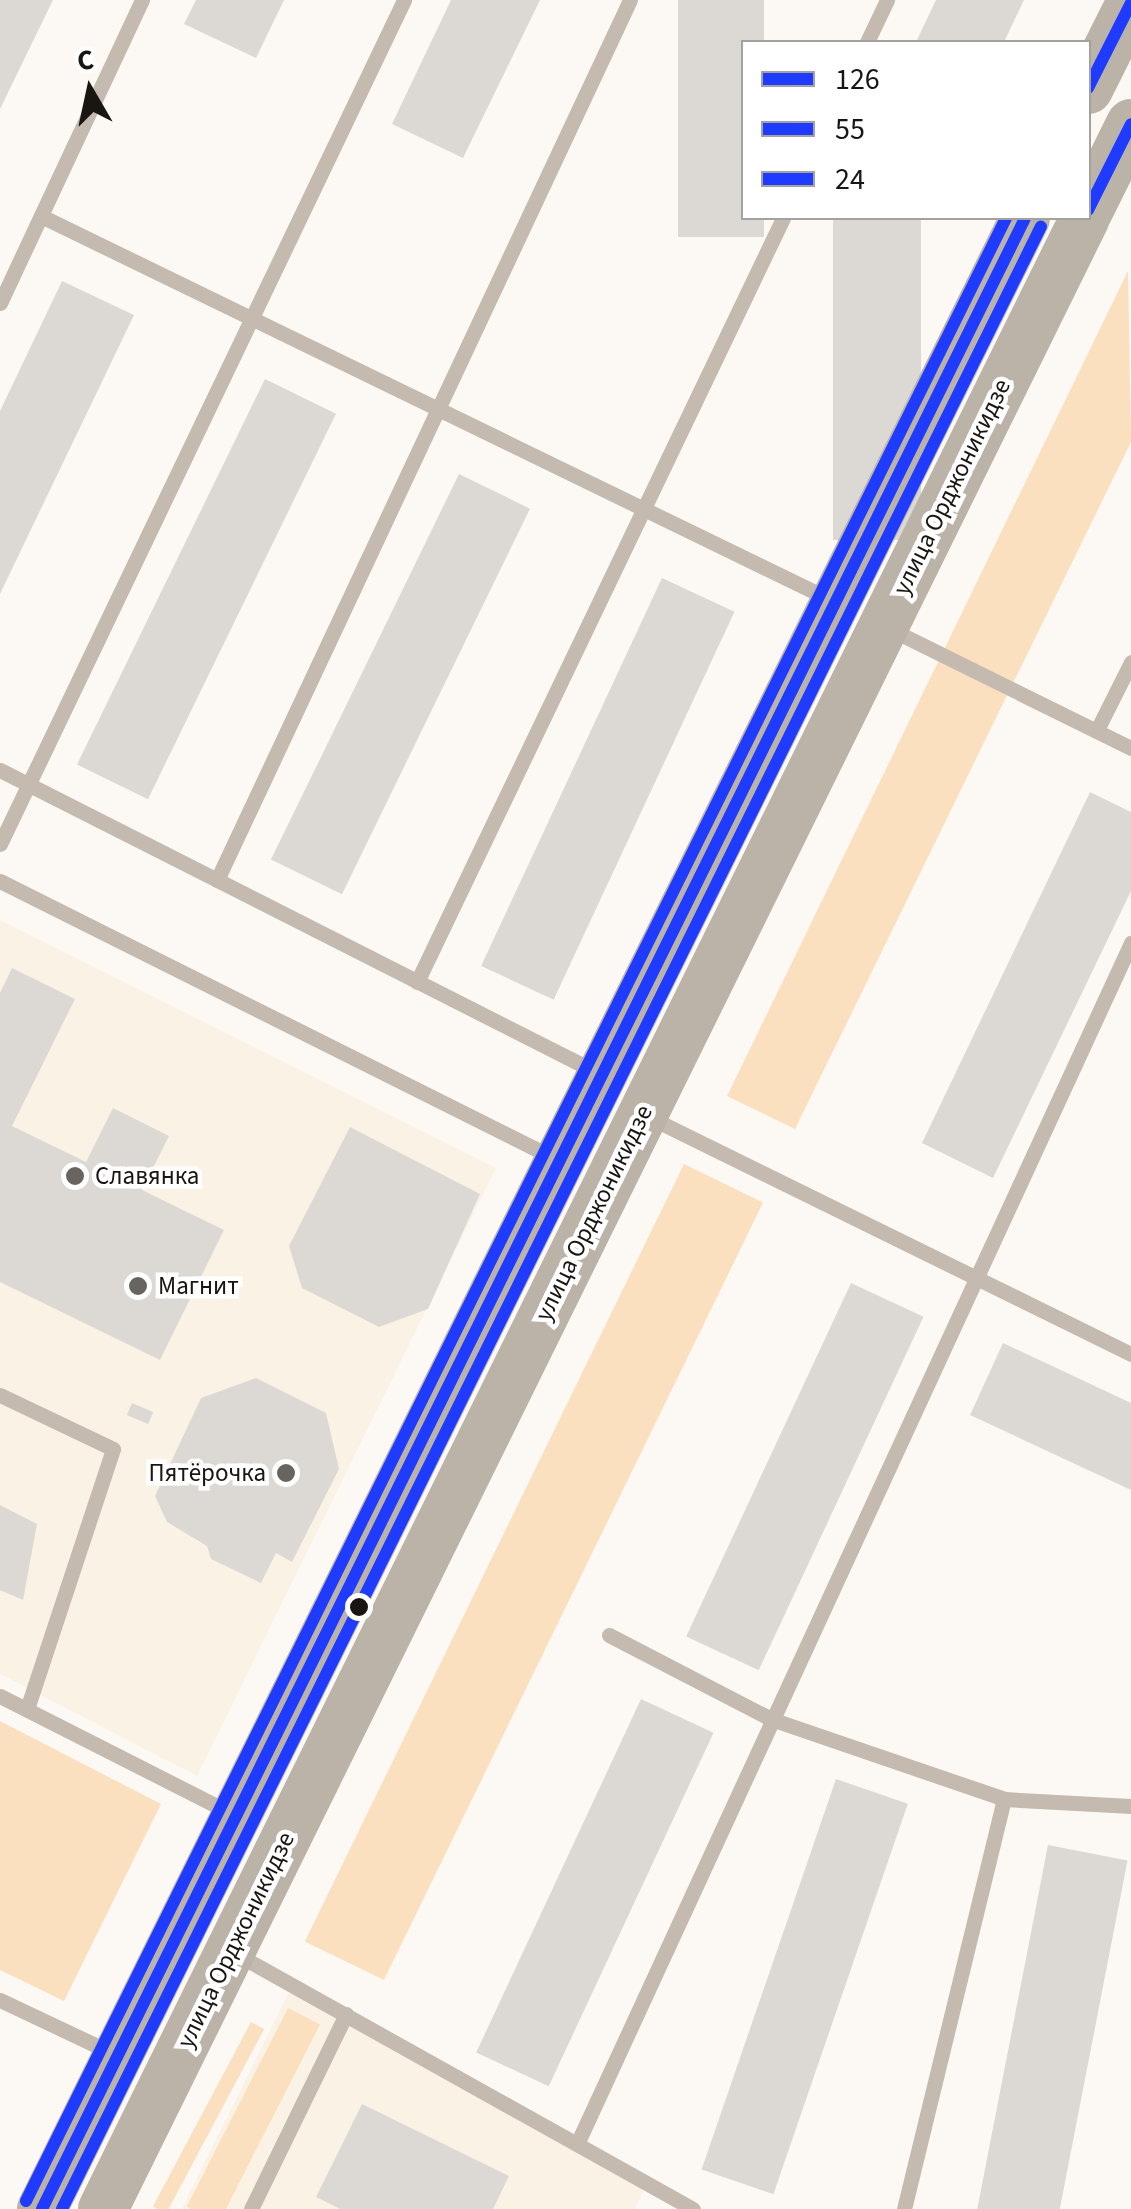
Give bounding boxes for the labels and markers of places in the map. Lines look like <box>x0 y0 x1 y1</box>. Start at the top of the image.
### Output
place label: Славянка <box>95 1161 199 1191</box>
marker: Славянка <box>64 1165 86 1187</box>
place label: Магнит <box>158 1271 239 1301</box>
marker: Магнит <box>127 1275 149 1297</box>
place label: Пятёрочка <box>148 1458 266 1488</box>
marker: Пятёрочка <box>275 1462 297 1484</box>
unlabelled marker <box>349 1597 369 1617</box>

